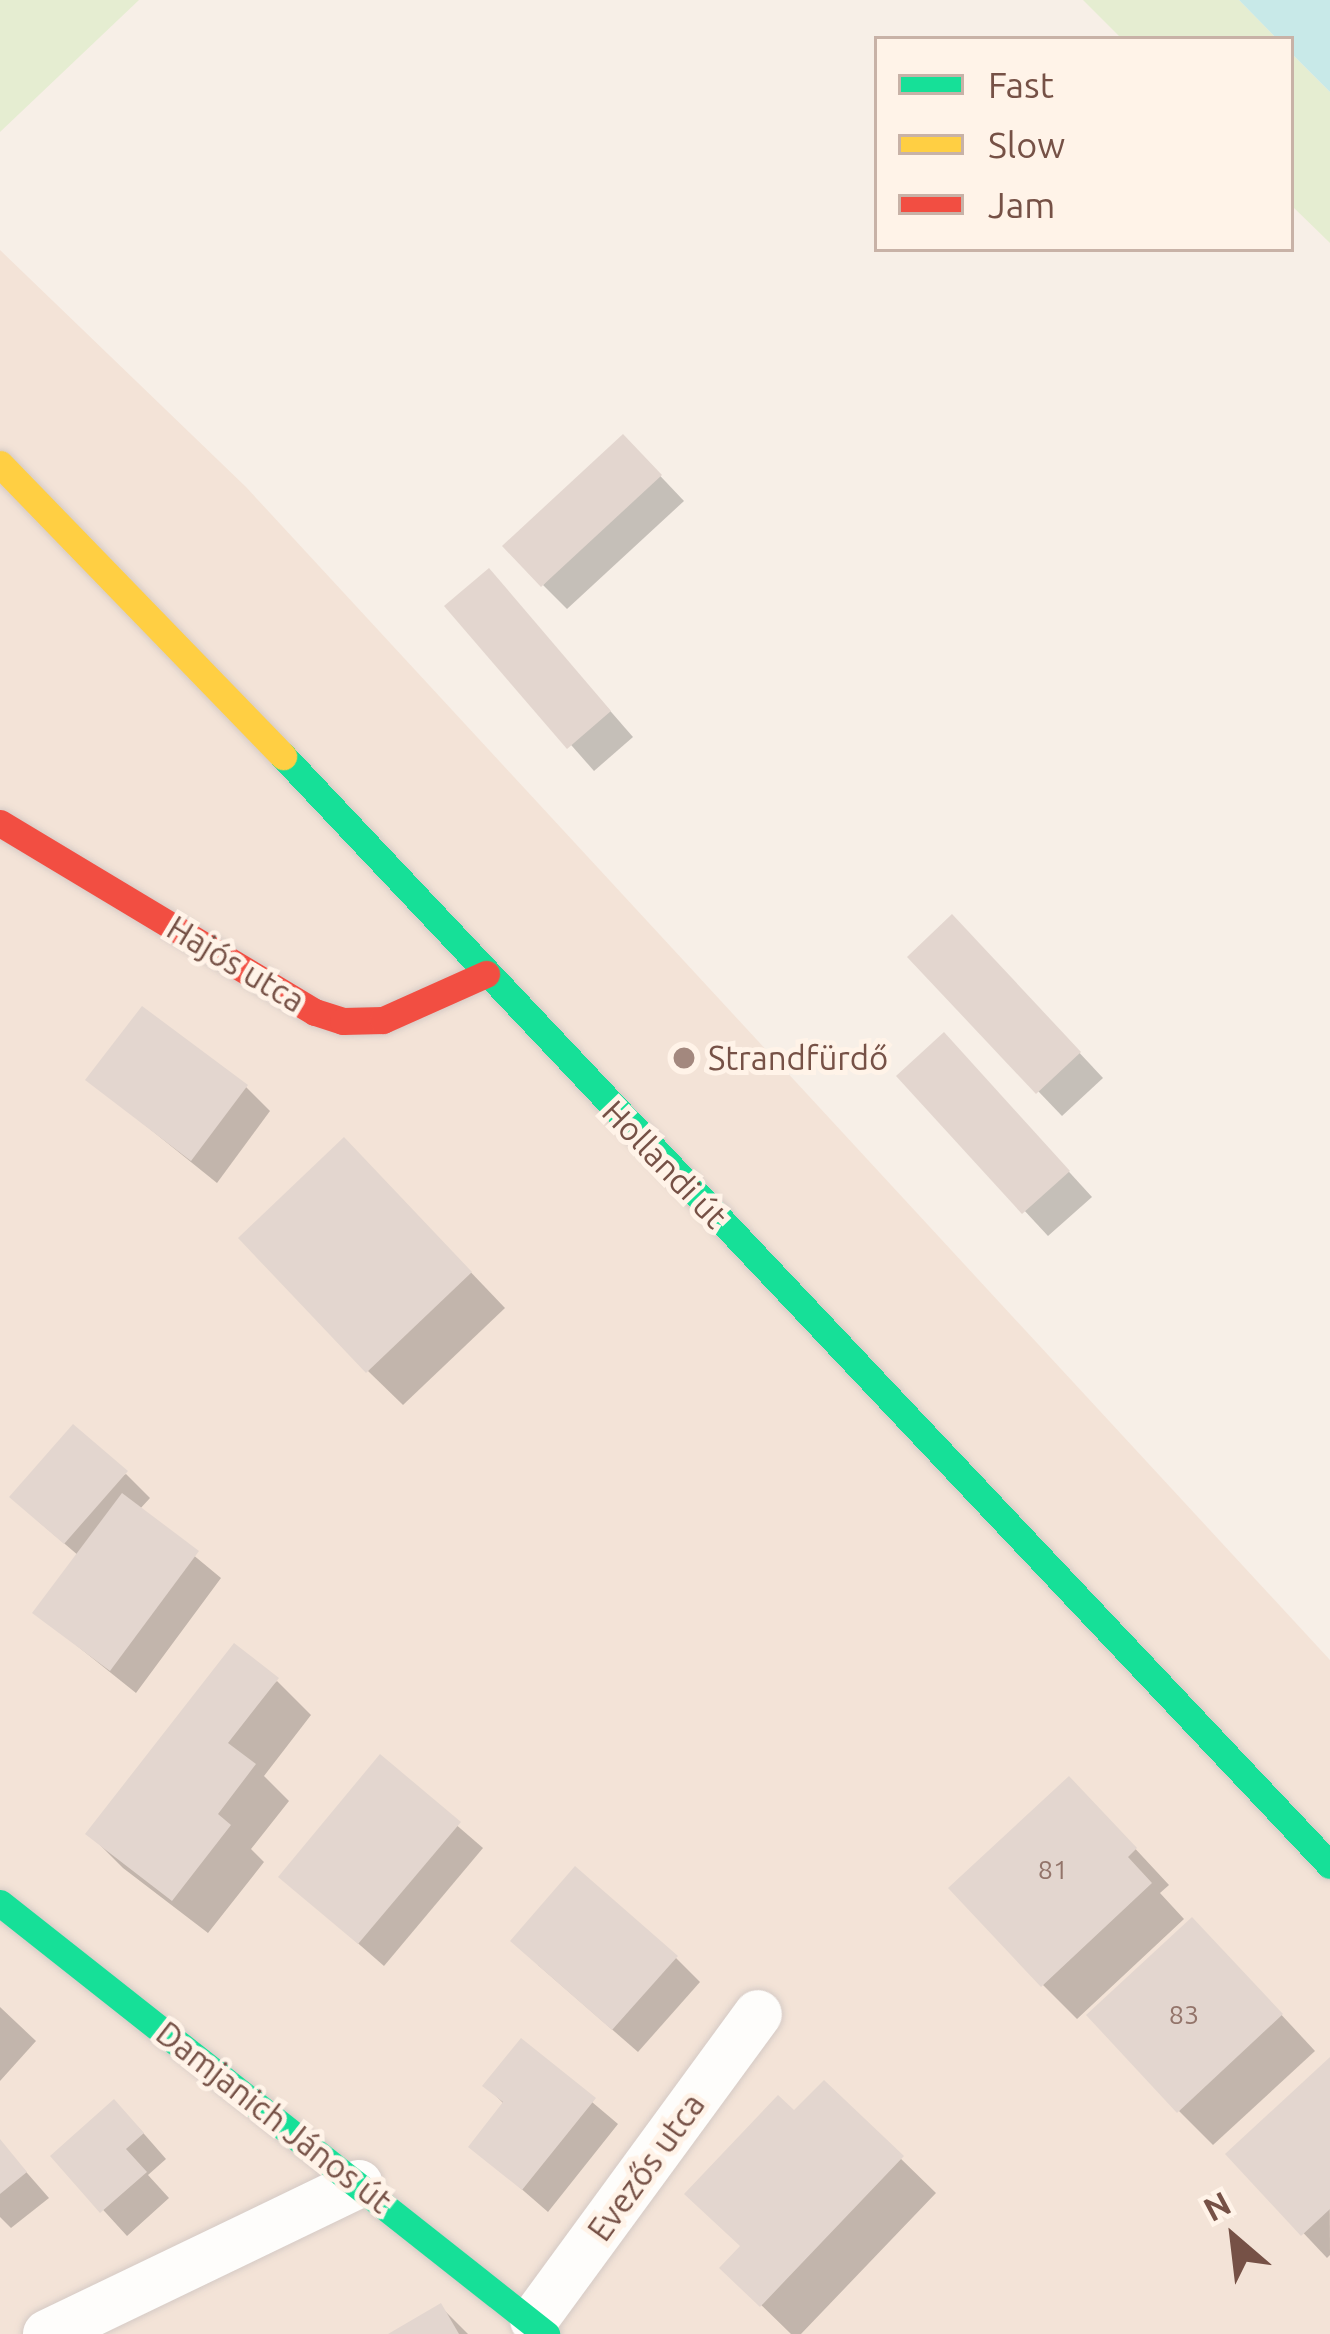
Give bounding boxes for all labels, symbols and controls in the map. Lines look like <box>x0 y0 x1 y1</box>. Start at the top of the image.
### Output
legend <box>874 36 1294 252</box>
text: Fast <box>988 64 1054 105</box>
text: Slow <box>988 124 1065 165</box>
text: Jam <box>988 184 1055 225</box>
street label: Hajós utca <box>160 908 312 1020</box>
place label: Strandfürdő <box>708 1038 888 1078</box>
marker: Strandfürdő <box>671 1045 697 1071</box>
street label: Hollandi út <box>594 1092 736 1236</box>
house number: 81 <box>1038 1854 1068 1886</box>
house number: 83 <box>1169 1999 1199 2031</box>
street label: Damjanich János út <box>149 2013 399 2221</box>
street label: Evezős utca <box>579 2086 713 2248</box>
north arrow <box>1174 2178 1294 2298</box>
text: N <box>1197 2184 1236 2228</box>

